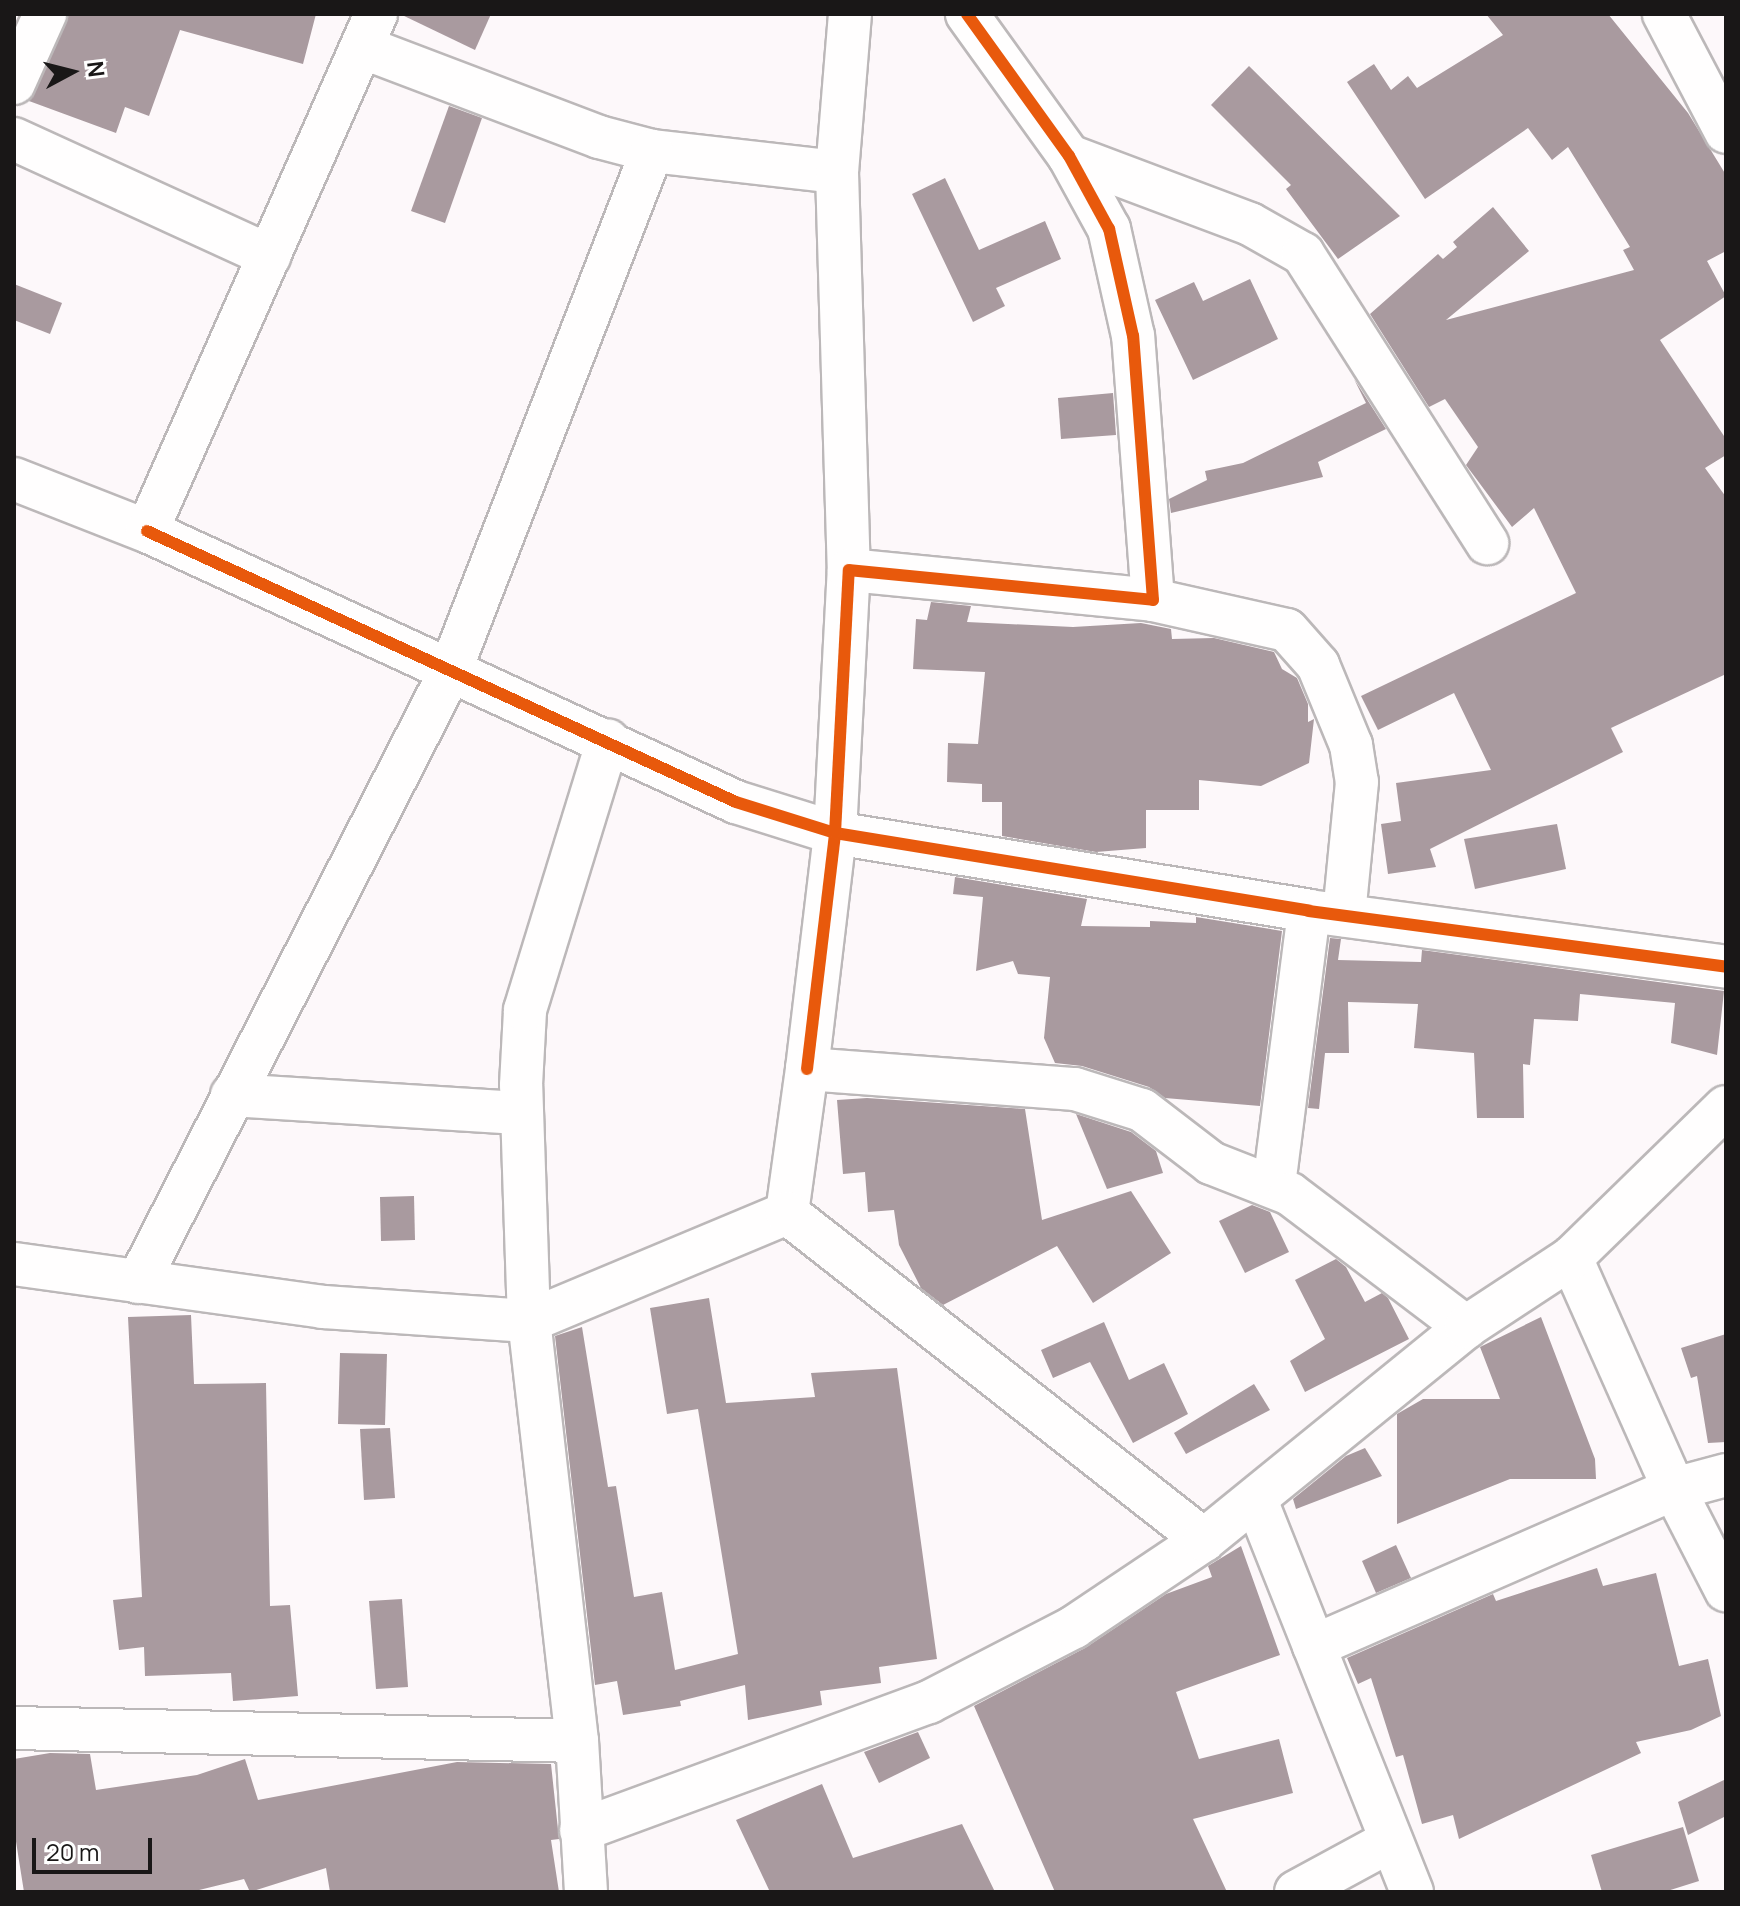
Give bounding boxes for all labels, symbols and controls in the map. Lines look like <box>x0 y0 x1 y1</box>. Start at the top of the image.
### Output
north arrow <box>32 32 112 112</box>
text: N <box>80 59 112 79</box>
scale bar <box>36 1822 156 1872</box>
text: 20 m <box>46 1835 99 1868</box>

